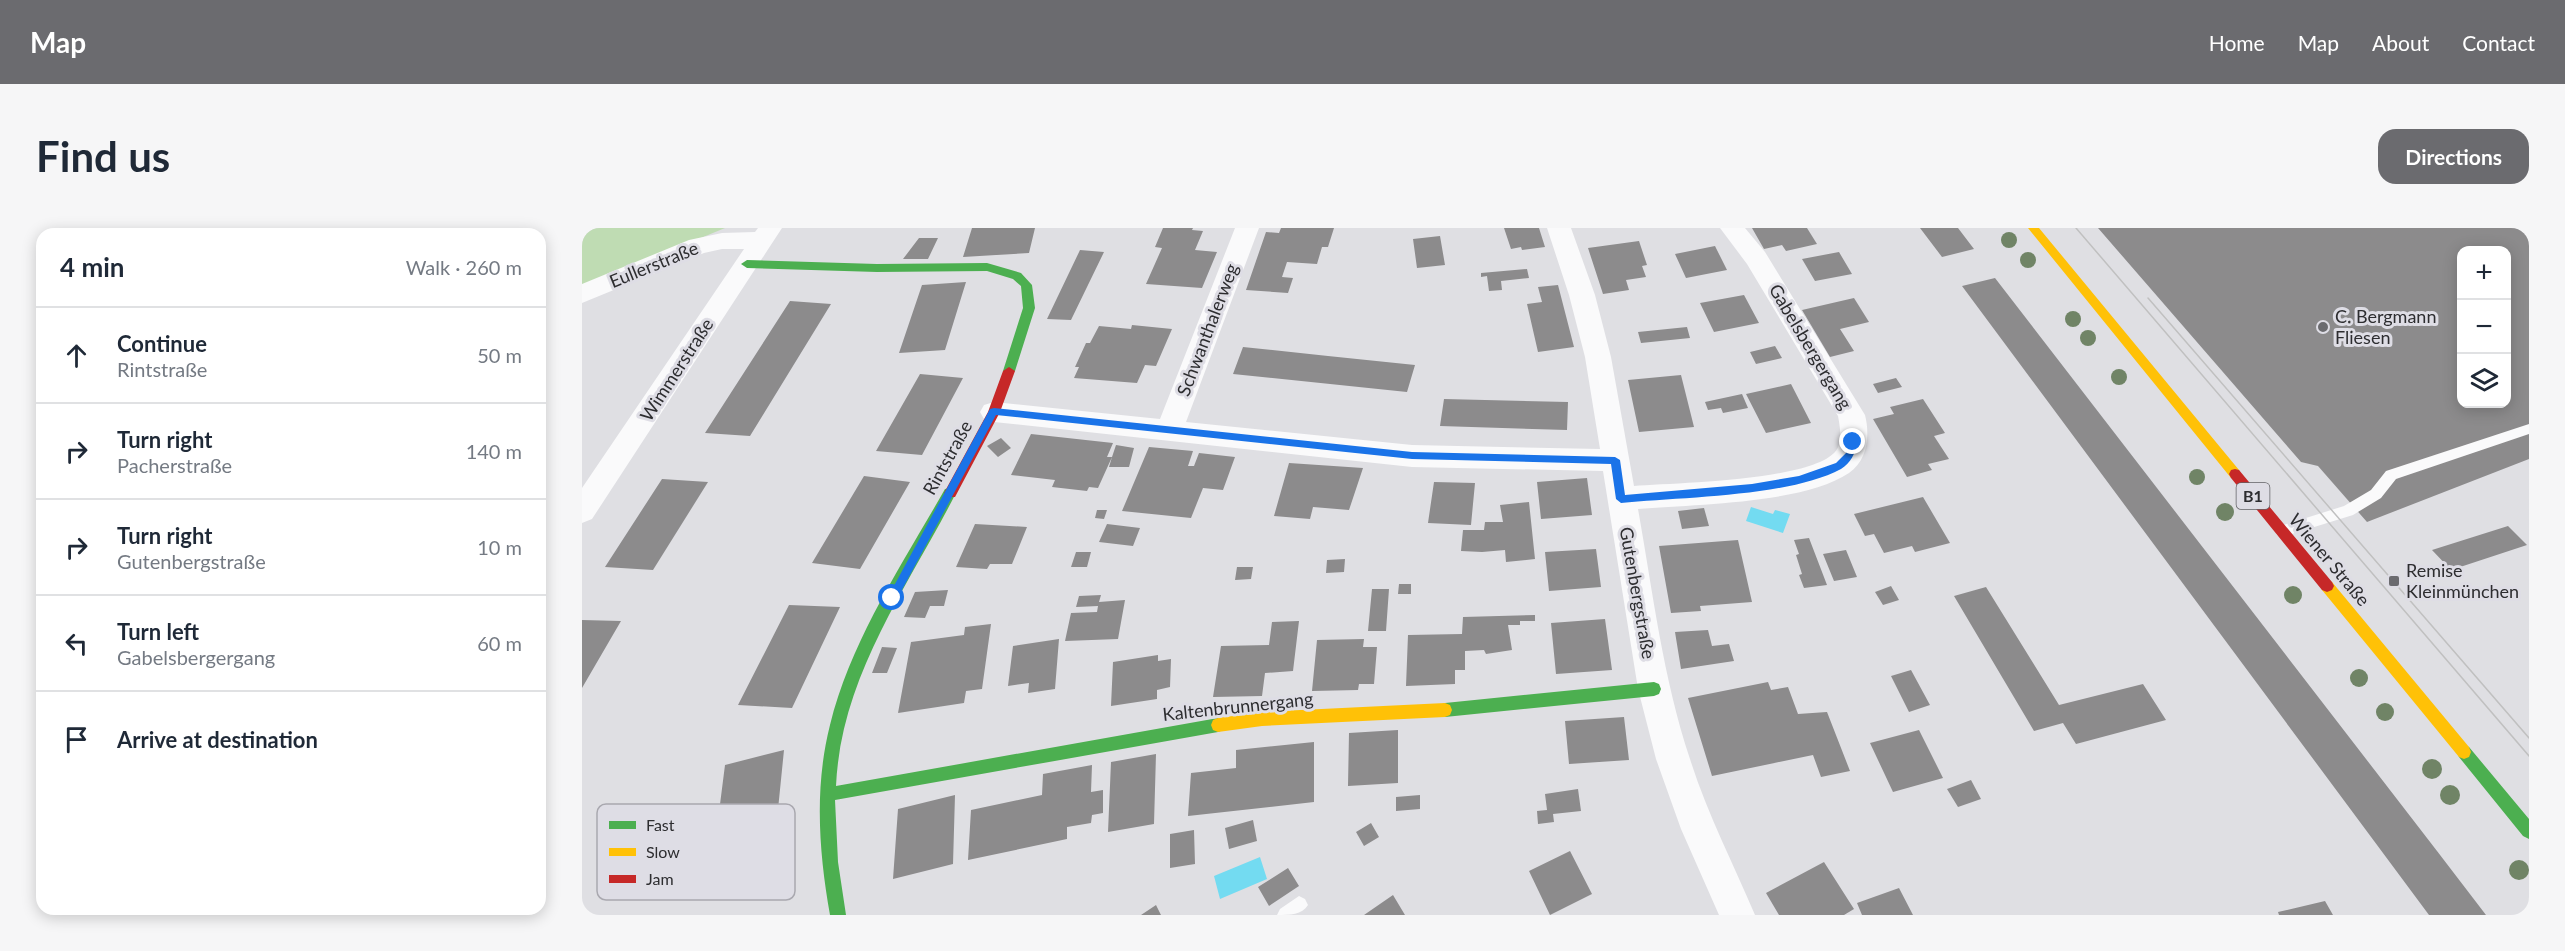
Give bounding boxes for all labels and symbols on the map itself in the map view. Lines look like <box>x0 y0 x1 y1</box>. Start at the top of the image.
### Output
street label: Eullerstraße <box>606 236 701 292</box>
street label: Schwanthalerweg <box>1172 260 1242 399</box>
street label: Gabelsbergergang <box>1765 280 1857 413</box>
place label: C. Bergmann Fliesen <box>2335 305 2436 348</box>
street label: Wimmerstraße <box>635 314 718 425</box>
marker: C. Bergmann Fliesen <box>2316 320 2330 334</box>
street label: Rintstraße <box>918 417 976 498</box>
route end <box>1839 428 1865 454</box>
road number: B1 <box>2236 483 2270 509</box>
street label: Wiener Straße <box>2285 509 2375 610</box>
street label: Gutenbergstraße <box>1616 525 1660 661</box>
place label: Remise Kleinmünchen <box>2406 559 2519 602</box>
marker: Remise Kleinmünchen <box>2387 574 2401 588</box>
route start <box>878 584 904 610</box>
street label: Kaltenbrunnergang <box>1161 687 1314 725</box>
legend <box>597 804 795 900</box>
text: Fast <box>646 815 675 834</box>
text: Slow <box>646 842 680 861</box>
text: Jam <box>646 869 674 888</box>

